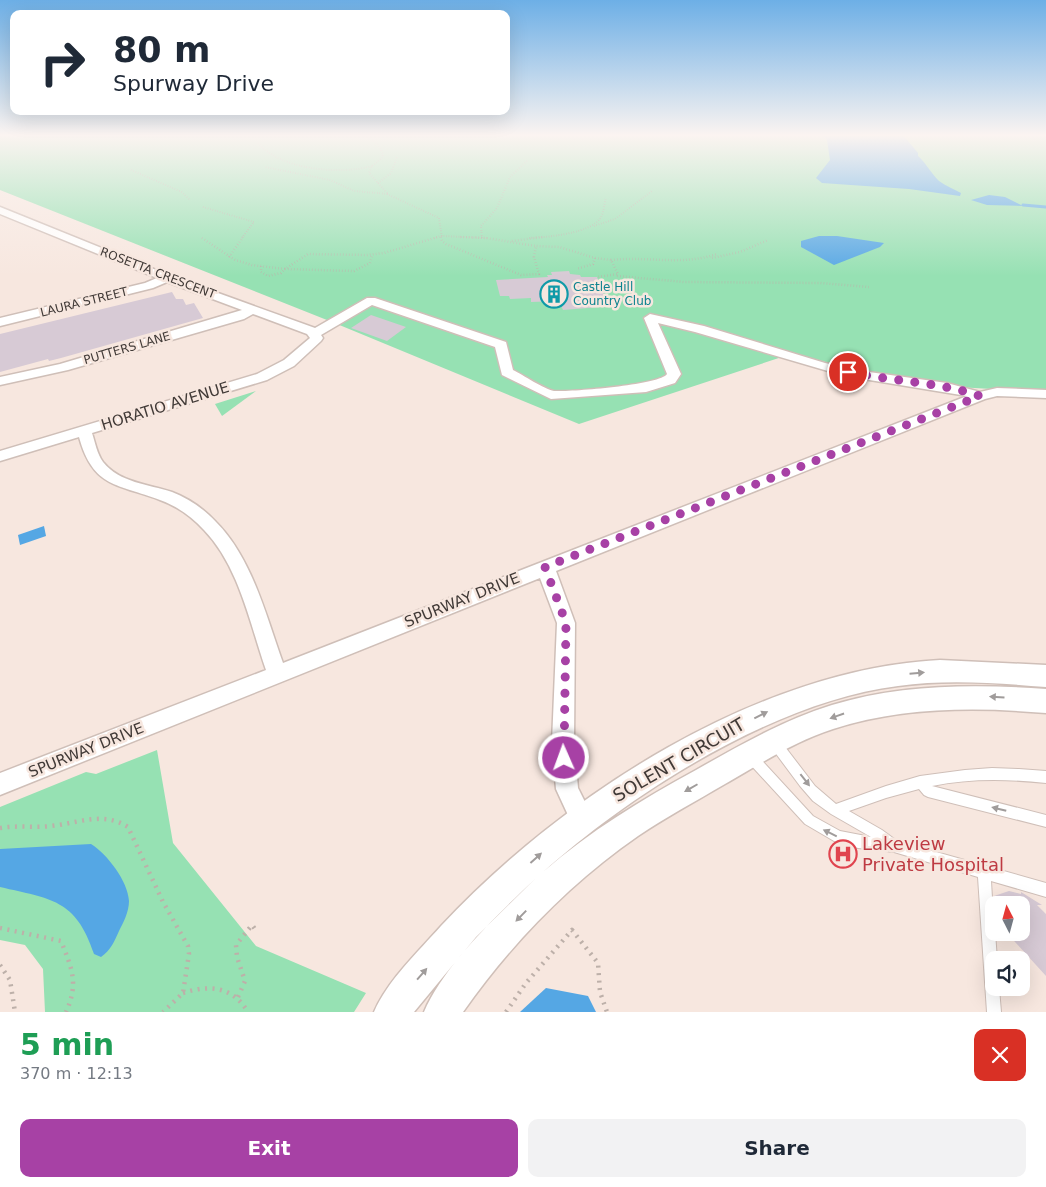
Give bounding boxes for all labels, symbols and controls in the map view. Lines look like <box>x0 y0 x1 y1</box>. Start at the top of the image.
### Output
icon: right <box>30 30 95 95</box>
text: 80 m <box>113 30 210 70</box>
text: Spurway Drive <box>113 71 274 96</box>
street label: ROSETTA CRESCENT <box>98 244 218 302</box>
building icon: Castle Hill Country Club <box>539 279 569 309</box>
place label: Castle Hill Country Club <box>573 280 651 308</box>
street label: LAURA STREET <box>39 284 130 320</box>
street label: PUTTERS LANE <box>82 329 172 367</box>
pin <box>827 351 869 393</box>
icon: arrive <box>834 358 862 386</box>
street label: HORATIO AVENUE <box>99 378 231 434</box>
street label: SPURWAY DRIVE <box>402 569 522 631</box>
one-way arrow <box>909 669 925 677</box>
one-way arrow <box>989 693 1005 701</box>
one-way arrow <box>754 711 768 719</box>
one-way arrow <box>829 712 844 720</box>
street label: SOLENT CIRCUIT <box>609 713 749 806</box>
street label: SPURWAY DRIVE <box>26 719 146 781</box>
position arrow <box>537 731 589 783</box>
one-way arrow <box>799 774 810 787</box>
one-way arrow <box>685 783 698 792</box>
one-way arrow <box>991 805 1006 813</box>
one-way arrow <box>823 828 837 836</box>
place label: Lakeview Private Hospital <box>862 833 1004 875</box>
hospital icon: Lakeview Private Hospital <box>828 839 858 869</box>
one-way arrow <box>529 852 541 864</box>
north arrow <box>985 896 1030 941</box>
map controls <box>985 896 1030 996</box>
one-way arrow <box>515 910 527 922</box>
button: sound <box>985 951 1030 996</box>
one-way arrow <box>416 968 428 980</box>
text: 5 min <box>20 1027 114 1062</box>
button: close <box>974 1029 1026 1081</box>
text: 370 m · 12:13 <box>20 1064 133 1083</box>
button: Exit <box>20 1119 518 1177</box>
button: Share <box>528 1119 1026 1177</box>

